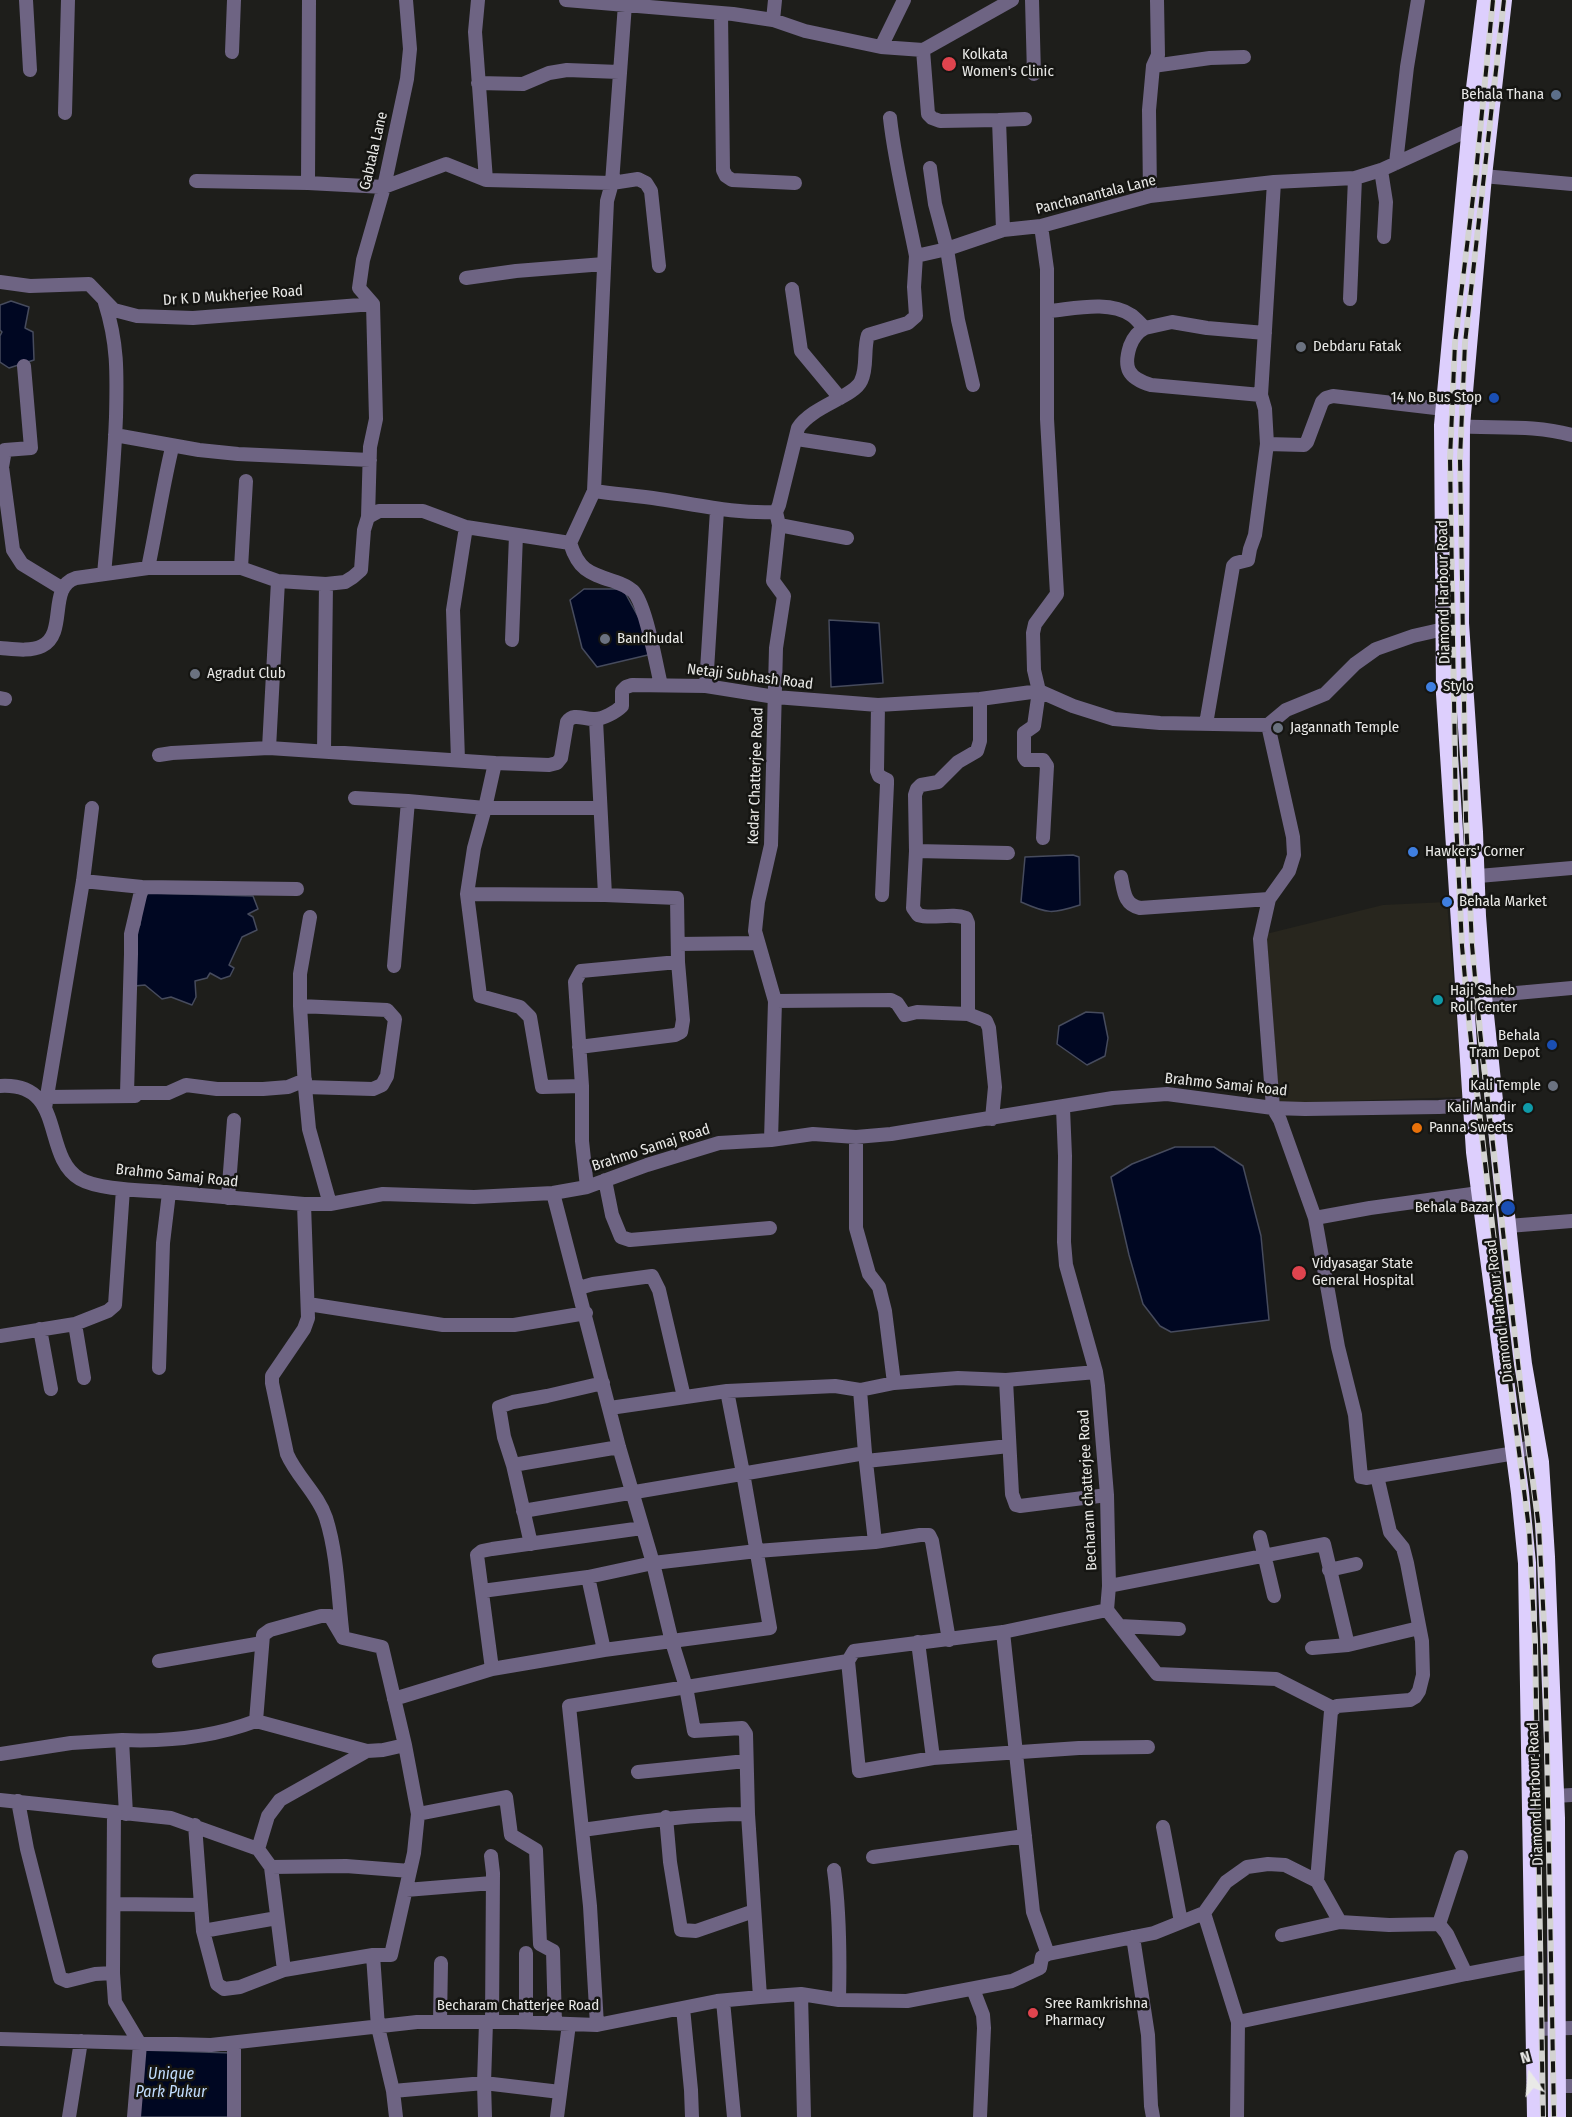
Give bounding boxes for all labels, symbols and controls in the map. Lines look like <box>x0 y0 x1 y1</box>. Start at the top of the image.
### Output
place label: Kolkata Women's Clinic <box>962 46 1054 81</box>
marker: Kolkata Women's Clinic <box>940 55 958 73</box>
place label: Behala Thana <box>1461 86 1544 104</box>
marker: Behala Thana <box>1549 88 1563 102</box>
street label: Gabtala Lane <box>356 110 392 192</box>
street label: Panchanantala Lane <box>1034 171 1158 219</box>
street label: Dr K D Mukherjee Road <box>162 282 304 310</box>
place label: Debdaru Fatak <box>1313 338 1401 356</box>
marker: Debdaru Fatak <box>1294 340 1308 354</box>
place label: 14 No Bus Stop <box>1391 389 1482 407</box>
marker: 14 No Bus Stop <box>1487 391 1501 405</box>
street label: Diamond Harbour Road <box>1434 520 1454 664</box>
place label: Bandhudal <box>617 630 683 648</box>
marker: Bandhudal <box>598 632 612 646</box>
street label: Netaji Subhash Road <box>686 660 814 694</box>
place label: Agradut Club <box>207 665 286 683</box>
marker: Agradut Club <box>188 667 202 681</box>
place label: Stylo <box>1443 678 1474 696</box>
marker: Stylo <box>1424 680 1438 694</box>
street label: Kedar Chatterjee Road <box>745 707 767 845</box>
place label: Jagannath Temple <box>1290 719 1399 737</box>
marker: Jagannath Temple <box>1271 721 1285 735</box>
place label: Hawkers' Corner <box>1425 843 1524 861</box>
marker: Hawkers' Corner <box>1406 845 1420 859</box>
place label: Behala Market <box>1459 893 1547 911</box>
marker: Behala Market <box>1440 895 1454 909</box>
place label: Haji Saheb Roll Center <box>1450 982 1517 1017</box>
marker: Haji Saheb Roll Center <box>1431 993 1445 1007</box>
place label: Behala Tram Depot <box>1469 1027 1540 1062</box>
marker: Behala Tram Depot <box>1545 1038 1559 1052</box>
street label: Brahmo Samaj Road <box>1164 1070 1288 1100</box>
place label: Kali Temple <box>1470 1077 1541 1095</box>
marker: Kali Temple <box>1546 1079 1560 1093</box>
place label: Kali Mandir <box>1447 1099 1516 1117</box>
marker: Kali Mandir <box>1521 1101 1535 1115</box>
place label: Panna Sweets <box>1429 1119 1513 1137</box>
street label: Brahmo Samaj Road <box>590 1120 712 1176</box>
marker: Panna Sweets <box>1410 1121 1424 1135</box>
street label: Brahmo Samaj Road <box>115 1161 239 1191</box>
place label: Behala Bazar <box>1415 1199 1494 1217</box>
marker: Behala Bazar <box>1499 1199 1517 1217</box>
street label: Diamond Harbour Road <box>1482 1238 1518 1384</box>
place label: Vidyasagar State General Hospital <box>1312 1255 1414 1290</box>
marker: Vidyasagar State General Hospital <box>1290 1264 1308 1282</box>
street label: Becharam chatterjee Road <box>1075 1409 1101 1571</box>
street label: Diamond Harbour Road <box>1524 1722 1548 1866</box>
place label: Sree Ramkrishna Pharmacy <box>1045 1995 1148 2030</box>
street label: Becharam Chatterjee Road <box>437 1997 599 2015</box>
marker: Sree Ramkrishna Pharmacy <box>1026 2006 1040 2020</box>
north arrow <box>1500 2045 1560 2105</box>
text: N <box>1518 2047 1532 2068</box>
water label: Unique Park Pukur <box>135 2065 207 2103</box>

